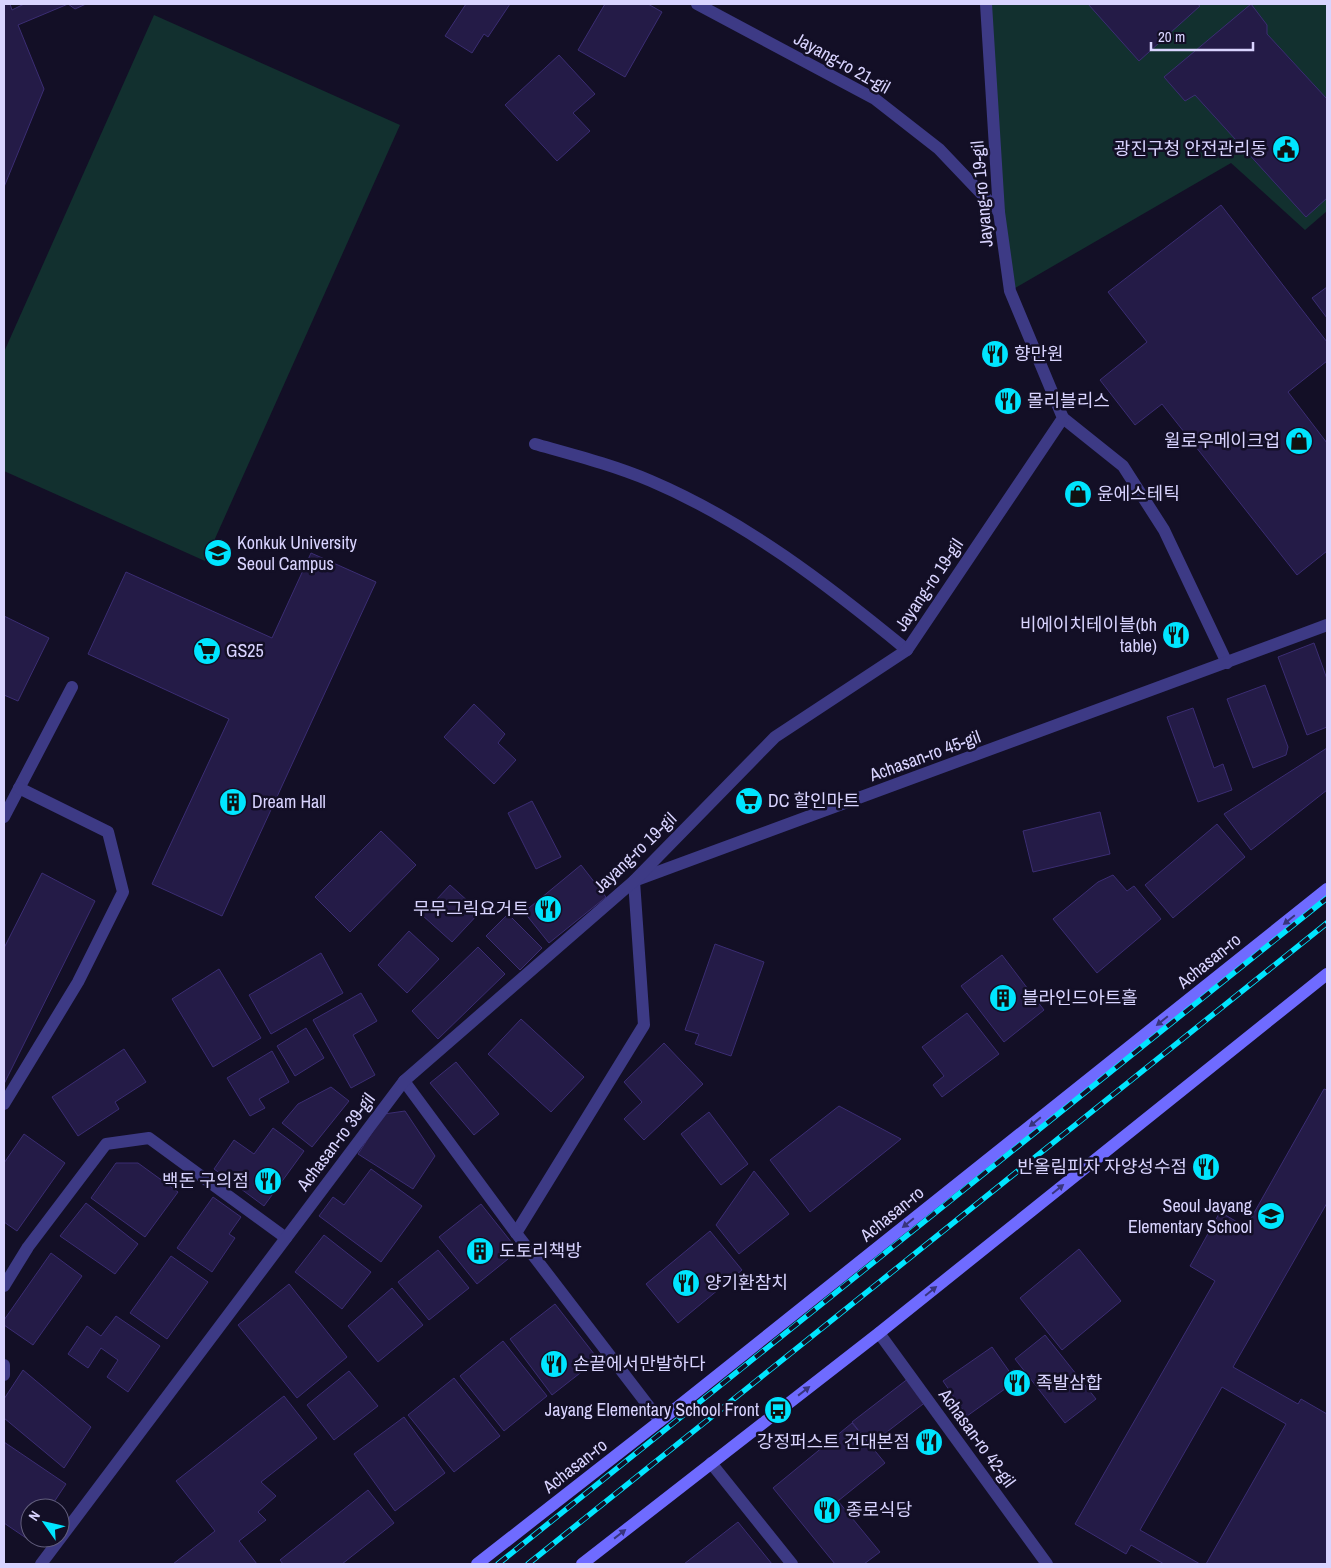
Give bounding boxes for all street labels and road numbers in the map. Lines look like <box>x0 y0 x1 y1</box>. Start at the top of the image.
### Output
street label: Jayang-ro 21-gil <box>790 26 895 99</box>
street label: Jayang-ro 19-gil <box>964 140 999 248</box>
street label: Jayang-ro 19-gil <box>888 534 969 636</box>
street label: Achasan-ro 45-gil <box>865 724 984 788</box>
street label: Jayang-ro 19-gil <box>588 807 682 899</box>
street label: Achasan-ro <box>1171 927 1246 995</box>
street label: Achasan-ro 39-gil <box>290 1088 381 1197</box>
street label: Achasan-ro <box>854 1180 929 1248</box>
street label: Achasan-ro 42-gil <box>932 1382 1022 1492</box>
street label: Achasan-ro <box>536 1433 612 1499</box>

